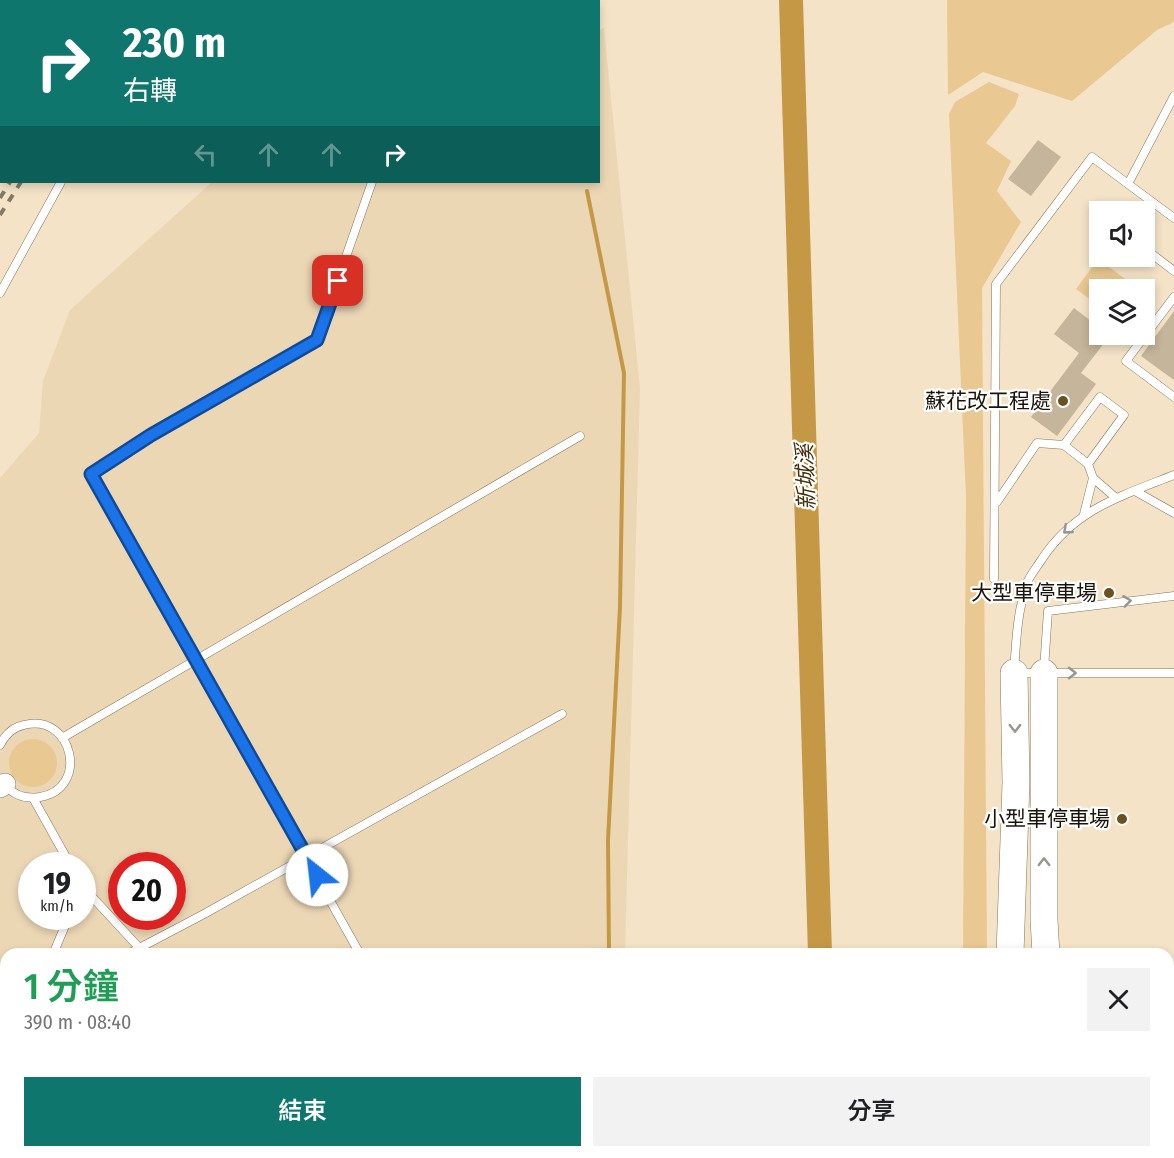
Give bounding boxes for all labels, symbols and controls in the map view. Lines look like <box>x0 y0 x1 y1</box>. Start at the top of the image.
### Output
text: 230 m <box>123 18 226 68</box>
icon: right <box>24 24 102 102</box>
text: 右轉 <box>123 75 177 107</box>
icon: left <box>189 138 222 171</box>
icon: ahead <box>252 138 285 171</box>
icon: ahead <box>315 138 348 171</box>
icon: right <box>378 138 411 171</box>
map controls <box>1089 201 1155 345</box>
button: sound <box>1089 201 1155 267</box>
pin <box>312 255 363 306</box>
icon: arrive <box>321 264 354 297</box>
button: layers <box>1089 279 1155 345</box>
place label: 蘇花改工程處 <box>925 388 1051 414</box>
marker: 蘇花改工程處 <box>1056 394 1070 408</box>
water label: 新城溪 <box>791 441 820 510</box>
one-way arrow <box>1063 523 1074 534</box>
place label: 大型車停車場 <box>971 580 1097 606</box>
marker: 大型車停車場 <box>1102 586 1116 600</box>
one-way arrow <box>1123 596 1132 608</box>
one-way arrow <box>1068 667 1077 679</box>
one-way arrow <box>1009 723 1021 732</box>
place label: 小型車停車場 <box>984 806 1110 832</box>
marker: 小型車停車場 <box>1115 812 1129 826</box>
position arrow <box>285 843 349 907</box>
speed limit sign: 20 <box>108 852 186 930</box>
one-way arrow <box>1038 857 1050 866</box>
text: 19 <box>43 866 71 902</box>
text: km/h <box>40 897 74 915</box>
text: 1 分鐘 <box>24 965 119 1009</box>
button: close <box>1087 968 1150 1031</box>
text: 390 m · 08:40 <box>24 1010 131 1034</box>
button: 結束 <box>24 1077 581 1146</box>
button: 分享 <box>593 1077 1150 1146</box>

